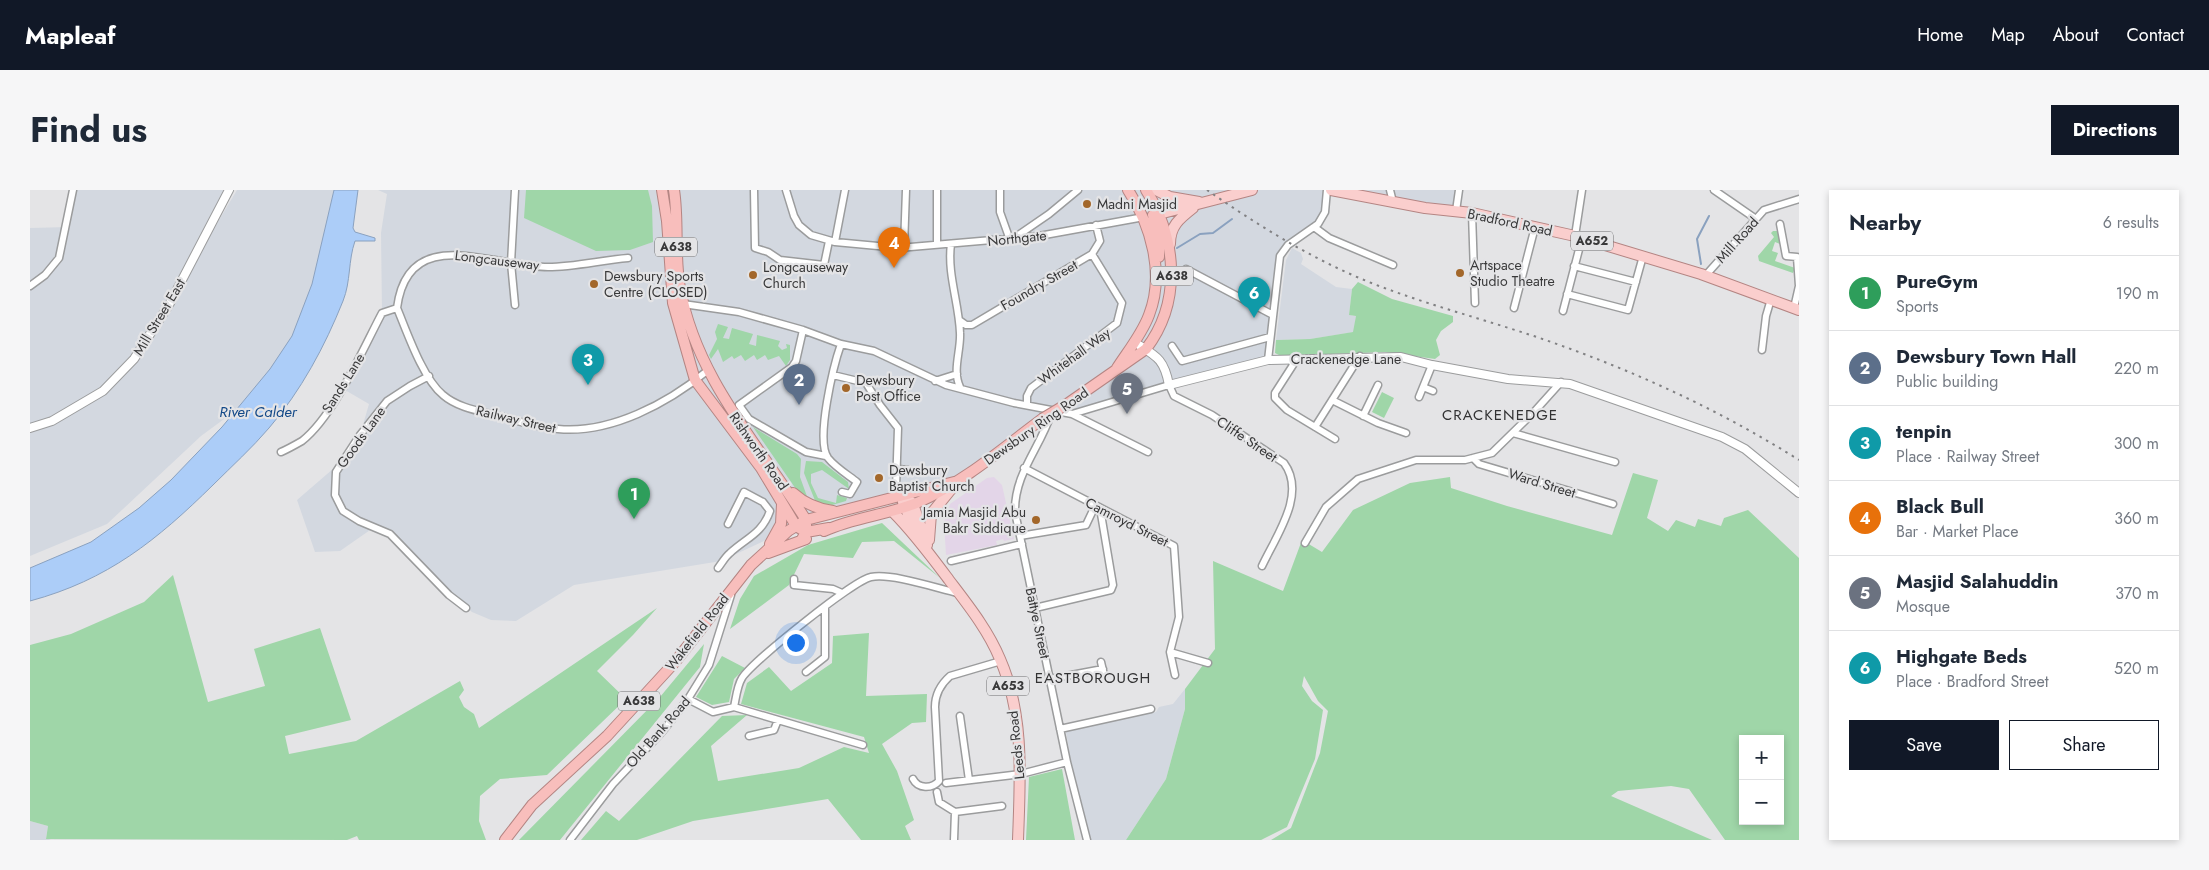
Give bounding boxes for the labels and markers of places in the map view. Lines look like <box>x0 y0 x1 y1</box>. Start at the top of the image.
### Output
place label: Madni Masjid <box>1097 194 1177 214</box>
marker: Madni Masjid <box>1081 198 1093 210</box>
pin: 4 <box>878 227 910 268</box>
place label: Artspace Studio Theatre <box>1470 255 1555 291</box>
place label: Longcauseway Church <box>763 257 849 293</box>
place label: Dewsbury Sports Centre (CLOSED) <box>604 266 708 302</box>
marker: Artspace Studio Theatre <box>1454 267 1466 279</box>
marker: Longcauseway Church <box>747 269 759 281</box>
pin: 6 <box>1238 277 1270 318</box>
marker: Dewsbury Sports Centre (CLOSED) <box>588 278 600 290</box>
pin: 3 <box>572 344 604 385</box>
pin: 2 <box>783 364 815 405</box>
place label: Dewsbury Post Office <box>856 370 921 406</box>
pin: 5 <box>1111 373 1143 414</box>
marker: Dewsbury Post Office <box>840 382 852 394</box>
place label: Dewsbury Baptist Church <box>889 460 975 496</box>
marker: Dewsbury Baptist Church <box>873 472 885 484</box>
pin: 1 <box>618 478 650 519</box>
place label: Jamia Masjid Abu Bakr Siddique <box>921 502 1026 538</box>
marker: Jamia Masjid Abu Bakr Siddique <box>1030 514 1042 526</box>

